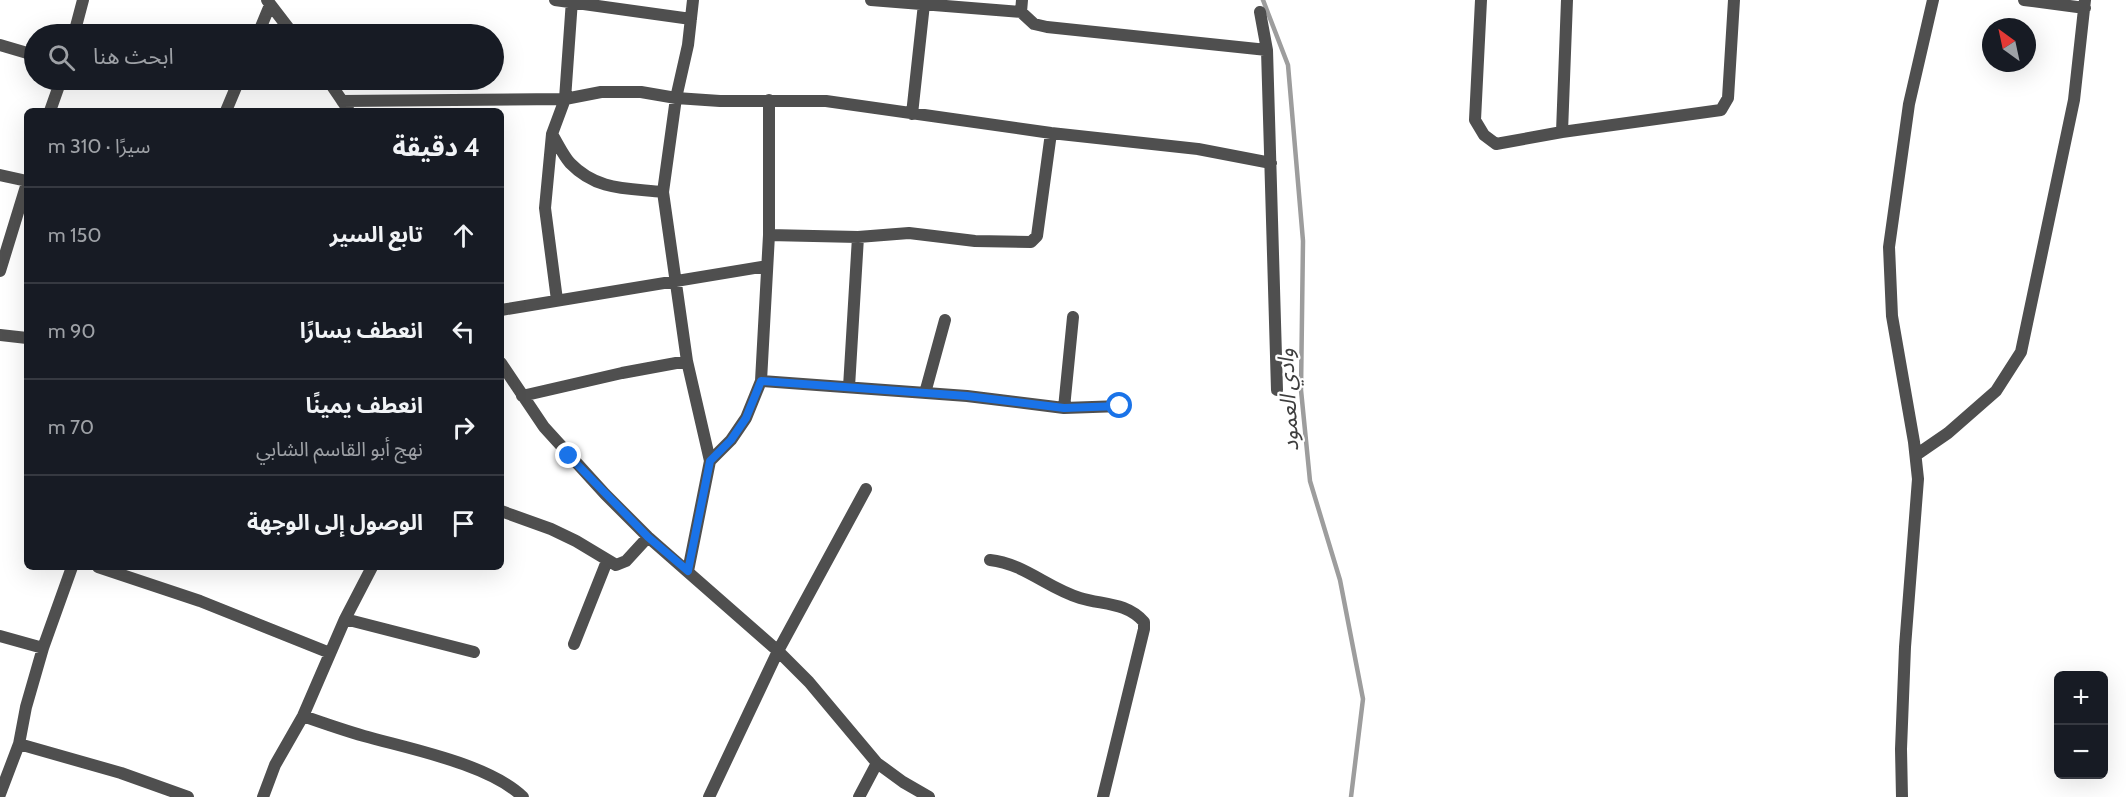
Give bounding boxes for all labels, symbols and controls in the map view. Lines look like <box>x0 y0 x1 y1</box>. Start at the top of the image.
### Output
north arrow <box>1982 18 2036 72</box>
search box <box>24 24 504 90</box>
icon: search <box>45 41 78 74</box>
text: ابحث هنا <box>93 43 174 70</box>
text: 4 دقيقة <box>393 131 480 163</box>
text: سيرًا · 310 m <box>48 134 150 158</box>
icon: ahead <box>447 219 480 252</box>
text: تابع السير <box>330 221 423 248</box>
text: 150 m <box>48 223 101 247</box>
icon: left <box>447 315 480 348</box>
text: انعطف يسارًا <box>300 317 423 344</box>
text: 90 m <box>48 319 95 343</box>
water label: وادي العمود <box>1272 348 1308 452</box>
text: انعطف يمينًا <box>306 392 423 419</box>
route start <box>1106 392 1132 418</box>
icon: right <box>447 411 480 444</box>
text: 70 m <box>48 415 94 439</box>
text: نهج أبو القاسم الشابي <box>256 437 423 461</box>
route end <box>555 442 581 468</box>
icon: arrive <box>447 507 480 540</box>
text: الوصول إلى الوجهة <box>247 509 423 536</box>
map controls <box>2054 671 2108 779</box>
button: + <box>2054 671 2108 725</box>
button: − <box>2054 725 2108 779</box>

